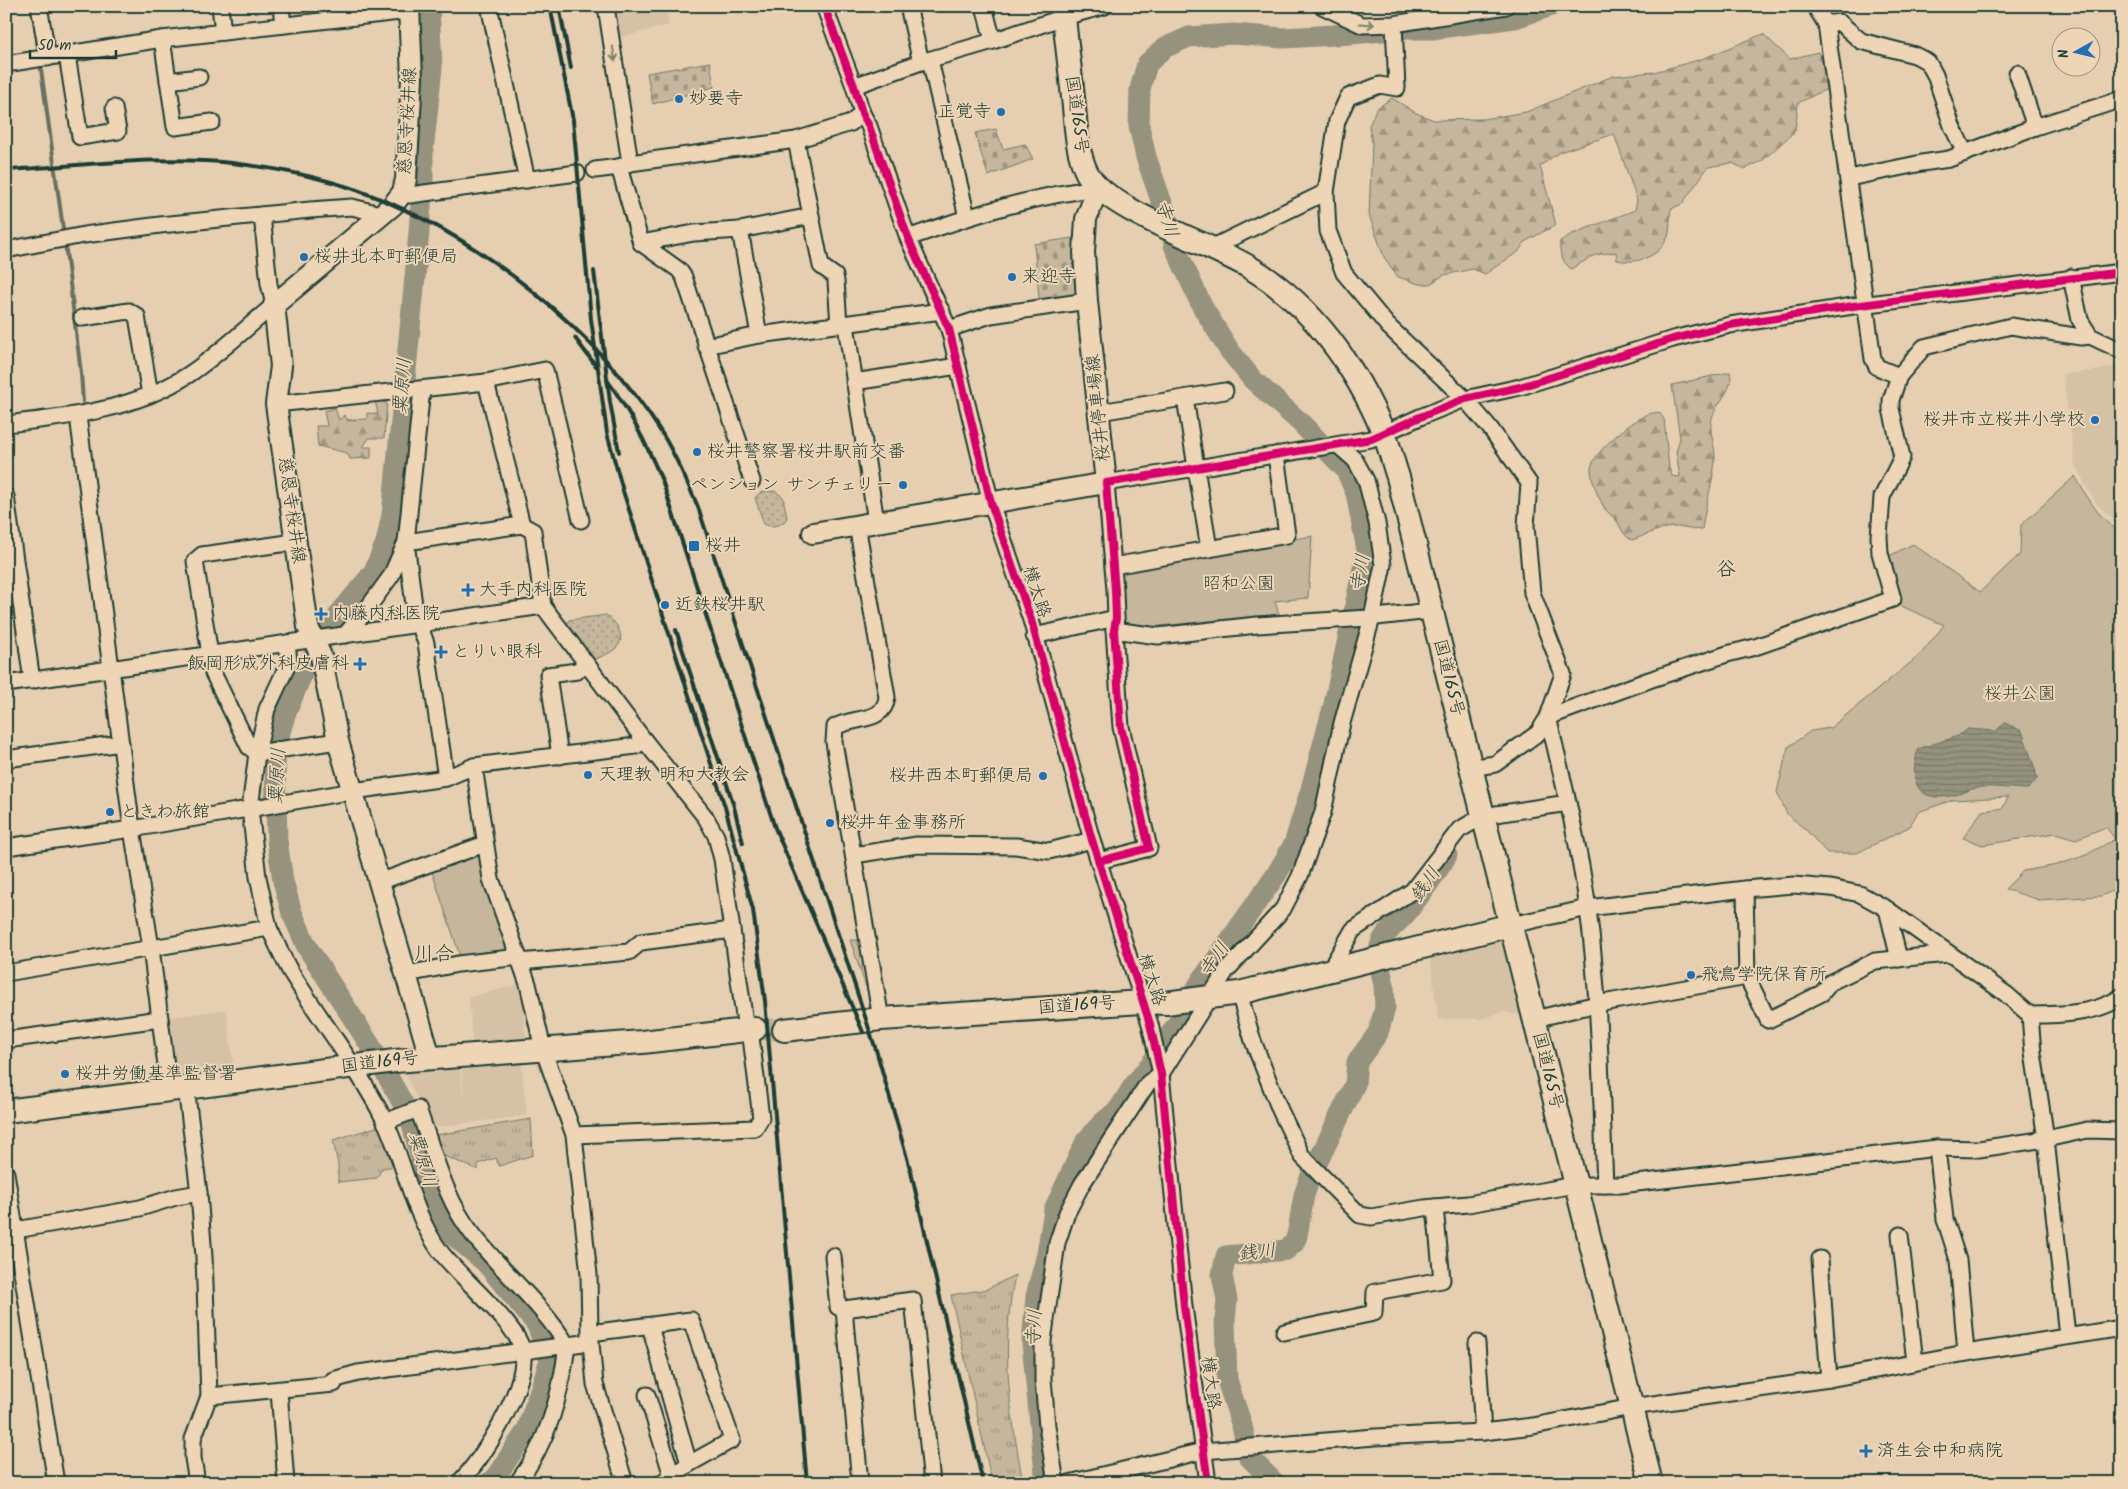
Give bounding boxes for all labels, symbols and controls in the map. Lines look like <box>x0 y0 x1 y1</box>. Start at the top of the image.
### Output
one-way arrow <box>1358 19 1374 29</box>
scale bar <box>30 28 116 60</box>
north arrow <box>2050 28 2100 78</box>
text: 50 m <box>38 34 72 58</box>
one-way arrow <box>609 46 619 62</box>
text: N <box>2053 48 2076 60</box>
street label: 慈恩寺桜井線 <box>391 66 425 176</box>
street label: 国道165号 <box>1056 74 1096 156</box>
place label: 妙要寺 <box>689 85 743 114</box>
marker: 妙要寺 <box>673 93 685 105</box>
place label: 正覚寺 <box>937 98 991 127</box>
marker: 正覚寺 <box>995 106 1007 118</box>
water label: 寺川 <box>1146 196 1186 242</box>
place label: 桜井北本町郵便局 <box>314 243 458 272</box>
marker: 桜井北本町郵便局 <box>298 251 310 263</box>
place label: 来迎寺 <box>1022 263 1076 292</box>
marker: 来迎寺 <box>1006 271 1018 283</box>
street label: 桜井停車場線 <box>1079 353 1119 463</box>
water label: 粟原川 <box>386 356 420 416</box>
place label: 桜井市立桜井小学校 <box>1923 406 2085 435</box>
marker: 桜井市立桜井小学校 <box>2089 414 2101 426</box>
place label: 桜井警察署桜井駅前交番 <box>707 438 905 467</box>
marker: 桜井警察署桜井駅前交番 <box>691 446 703 458</box>
street label: 慈恩寺桜井線 <box>269 455 313 565</box>
place label: ペンション サンチェリー <box>690 471 893 500</box>
marker: ペンション サンチェリー <box>897 479 909 491</box>
place label: 桜井 <box>705 532 741 561</box>
marker: 桜井 <box>687 539 701 553</box>
water label: 寺川 <box>1343 552 1379 594</box>
district label: 谷 <box>1716 554 1736 586</box>
street label: 横大路 <box>1014 562 1058 622</box>
park label: 昭和公園 <box>1203 570 1275 599</box>
place label: 大手内科医院 <box>479 576 587 605</box>
marker: 大手内科医院 <box>461 583 475 597</box>
place label: 近鉄桜井駅 <box>675 591 765 620</box>
marker: 近鉄桜井駅 <box>659 599 671 611</box>
place label: 内藤内科医院 <box>332 600 440 629</box>
marker: 内藤内科医院 <box>314 607 328 621</box>
street label: 国道165号 <box>1424 636 1472 720</box>
place label: とりい眼科 <box>452 638 542 667</box>
marker: とりい眼科 <box>434 645 448 659</box>
place label: 飯岡形成外科皮膚科 <box>187 650 349 679</box>
marker: 飯岡形成外科皮膚科 <box>353 657 367 671</box>
park label: 桜井公園 <box>1984 680 2056 709</box>
water label: 粟原川 <box>262 747 294 805</box>
place label: 天理教 明和大教会 <box>598 761 749 790</box>
place label: 桜井西本町郵便局 <box>889 762 1033 791</box>
marker: 天理教 明和大教会 <box>582 769 594 781</box>
marker: 桜井西本町郵便局 <box>1037 770 1049 782</box>
place label: ときわ旅館 <box>120 798 210 827</box>
marker: ときわ旅館 <box>104 806 116 818</box>
place label: 桜井年金事務所 <box>840 809 966 838</box>
marker: 桜井年金事務所 <box>824 817 836 829</box>
water label: 銭川 <box>1403 861 1449 909</box>
water label: 寺川 <box>1192 936 1238 984</box>
district label: 川合 <box>414 939 454 971</box>
street label: 横大路 <box>1129 950 1173 1010</box>
place label: 飛鳥学院保育所 <box>1701 961 1827 990</box>
marker: 飛鳥学院保育所 <box>1685 969 1697 981</box>
street label: 国道169号 <box>1037 989 1117 1023</box>
street label: 国道165号 <box>1523 1029 1571 1113</box>
street label: 国道169号 <box>339 1044 421 1082</box>
place label: 桜井労働基準監督署 <box>75 1060 237 1089</box>
marker: 桜井労働基準監督署 <box>59 1068 71 1080</box>
water label: 粟原川 <box>400 1128 444 1192</box>
water label: 銭川 <box>1237 1236 1277 1270</box>
water label: 寺川 <box>1019 1308 1051 1348</box>
street label: 横大路 <box>1192 1354 1228 1412</box>
place label: 済生会中和病院 <box>1877 1437 2003 1466</box>
marker: 済生会中和病院 <box>1859 1444 1873 1458</box>

